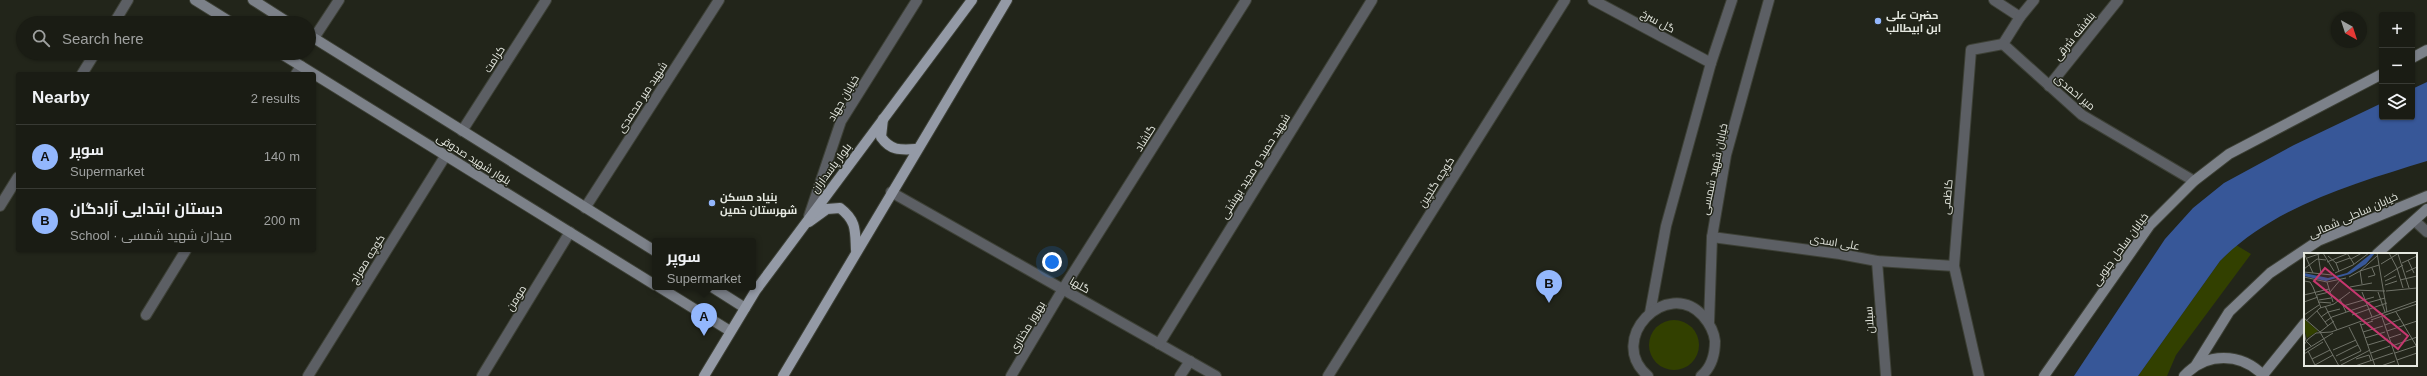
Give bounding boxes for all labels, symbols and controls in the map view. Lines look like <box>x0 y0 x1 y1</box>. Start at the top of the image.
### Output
street label: گل سرخ <box>1638 7 1677 37</box>
place label: حضرت علی ابن ابیطالب <box>1886 9 1941 35</box>
street label: بنفشه شرقی <box>2051 9 2098 63</box>
north arrow <box>2331 12 2367 48</box>
map controls <box>2379 12 2415 120</box>
button: + <box>2379 12 2415 48</box>
search box <box>16 16 316 60</box>
marker: حضرت علی ابن ابیطالب <box>1873 16 1883 26</box>
icon: search <box>30 27 52 49</box>
text: Search here <box>62 30 144 47</box>
street label: کرامت <box>481 43 508 75</box>
button: − <box>2379 48 2415 84</box>
street label: شهید میر محمدی <box>615 59 670 135</box>
street label: میر احمدی <box>2052 72 2098 113</box>
street label: خیابان جهاد <box>825 73 862 124</box>
button: layers <box>2379 84 2415 120</box>
text: Nearby <box>32 88 90 107</box>
text: 2 results <box>251 91 300 106</box>
street label: شهید حمید و مجید بهشتی <box>1218 111 1293 221</box>
street label: خیابان شهید شمسی <box>1698 122 1731 216</box>
street label: گلشاد <box>1132 123 1158 153</box>
street label: بلوار شهید صدوقی <box>434 131 513 188</box>
text: سوپر <box>70 141 104 158</box>
street label: بلوار پاسداران <box>808 141 854 196</box>
text: A <box>40 149 50 164</box>
text: 140 m <box>264 149 300 164</box>
street label: کوچه گلچین <box>1416 155 1457 210</box>
text: Supermarket <box>70 164 144 179</box>
street label: کاظمی <box>1939 179 1956 215</box>
street label: خیابان ساحلی شمالی <box>2307 190 2400 241</box>
place label: بنیاد مسکن شهرستان خمین <box>720 191 797 218</box>
marker: بنیاد مسکن شهرستان خمین <box>707 198 717 208</box>
text: دبستان ابتدایی آزادگان <box>70 200 223 217</box>
street label: خیابان ساحل جنوبی <box>2090 210 2151 288</box>
text: B <box>40 213 50 228</box>
text: 200 m <box>264 213 300 228</box>
text: School · میدان شهید شمسی <box>70 228 232 243</box>
street label: کوچه معراج <box>347 232 389 287</box>
street label: علی اسدی <box>1809 232 1861 253</box>
popup <box>652 238 756 290</box>
text: سوپر <box>667 248 701 265</box>
your location <box>1042 252 1062 272</box>
inset map <box>2304 253 2417 366</box>
pin: B <box>1536 270 1562 303</box>
text: Supermarket <box>667 271 741 286</box>
street label: گلها <box>1067 274 1092 296</box>
street label: مومن <box>503 283 529 314</box>
street label: بهروز مختاری <box>1007 299 1048 356</box>
pin: A <box>691 303 717 336</box>
street label: سبلان <box>1862 306 1877 334</box>

